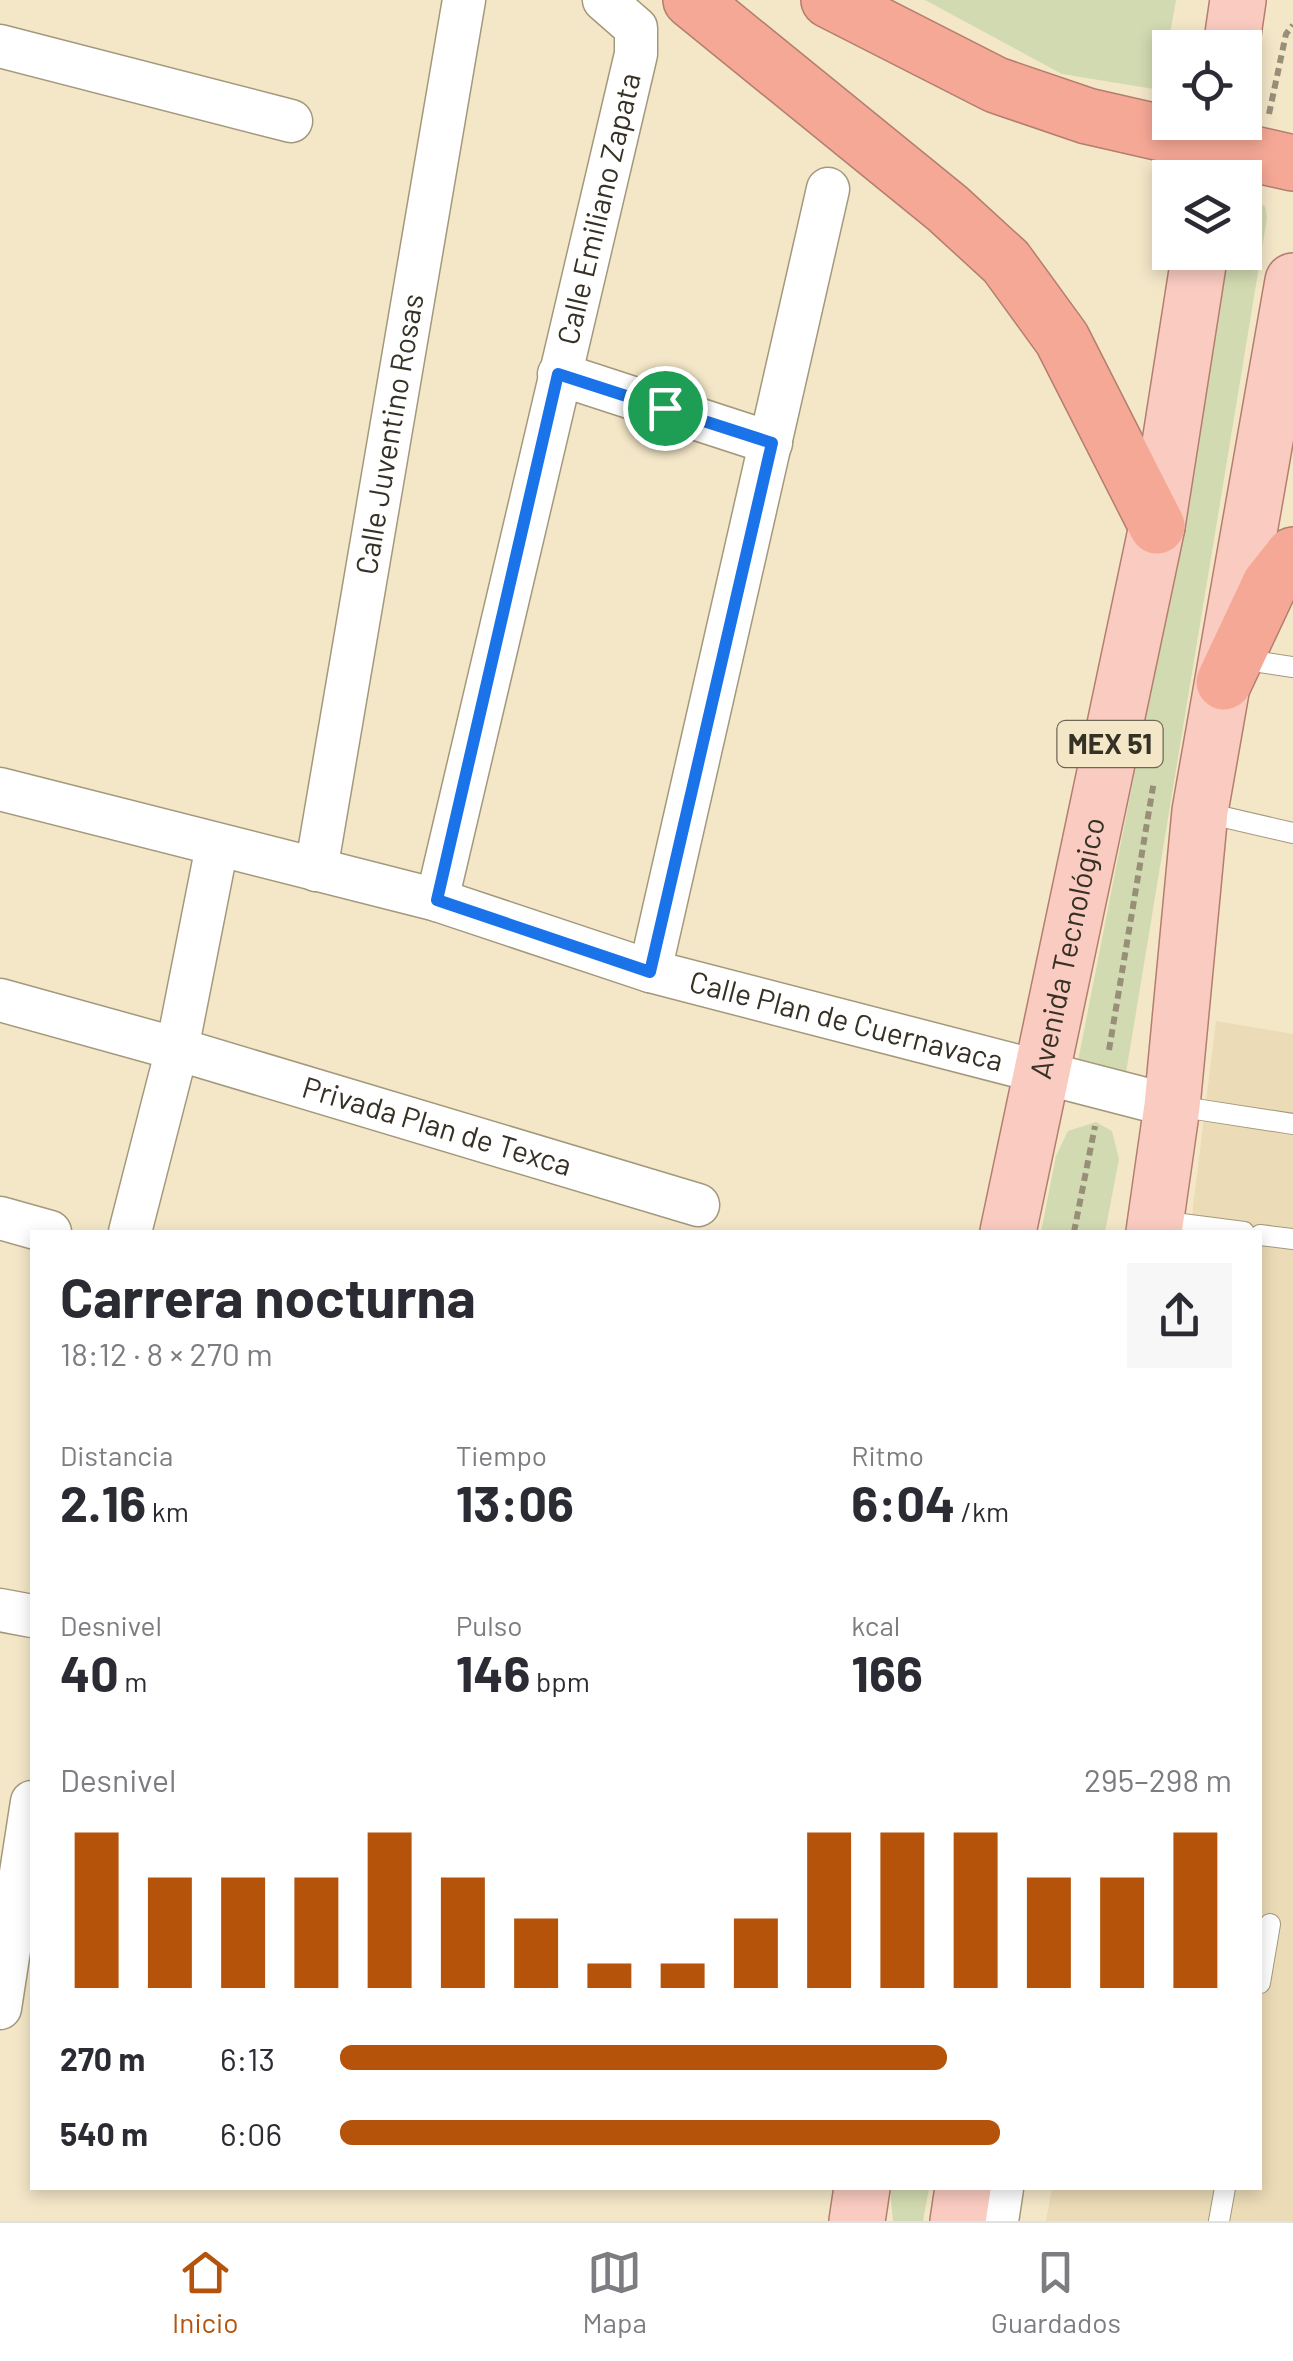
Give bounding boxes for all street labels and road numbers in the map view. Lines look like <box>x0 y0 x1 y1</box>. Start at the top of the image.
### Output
street label: Calle Emiliano Zapata <box>548 69 647 348</box>
street label: Calle Juventino Rosas <box>347 291 430 577</box>
road number: MEX 51 <box>1058 721 1162 767</box>
street label: Avenida Tecnológico <box>1021 814 1111 1082</box>
street label: Calle Plan de Cuernavaca <box>686 962 1007 1078</box>
street label: Privada Plan de Texca <box>299 1068 576 1182</box>

